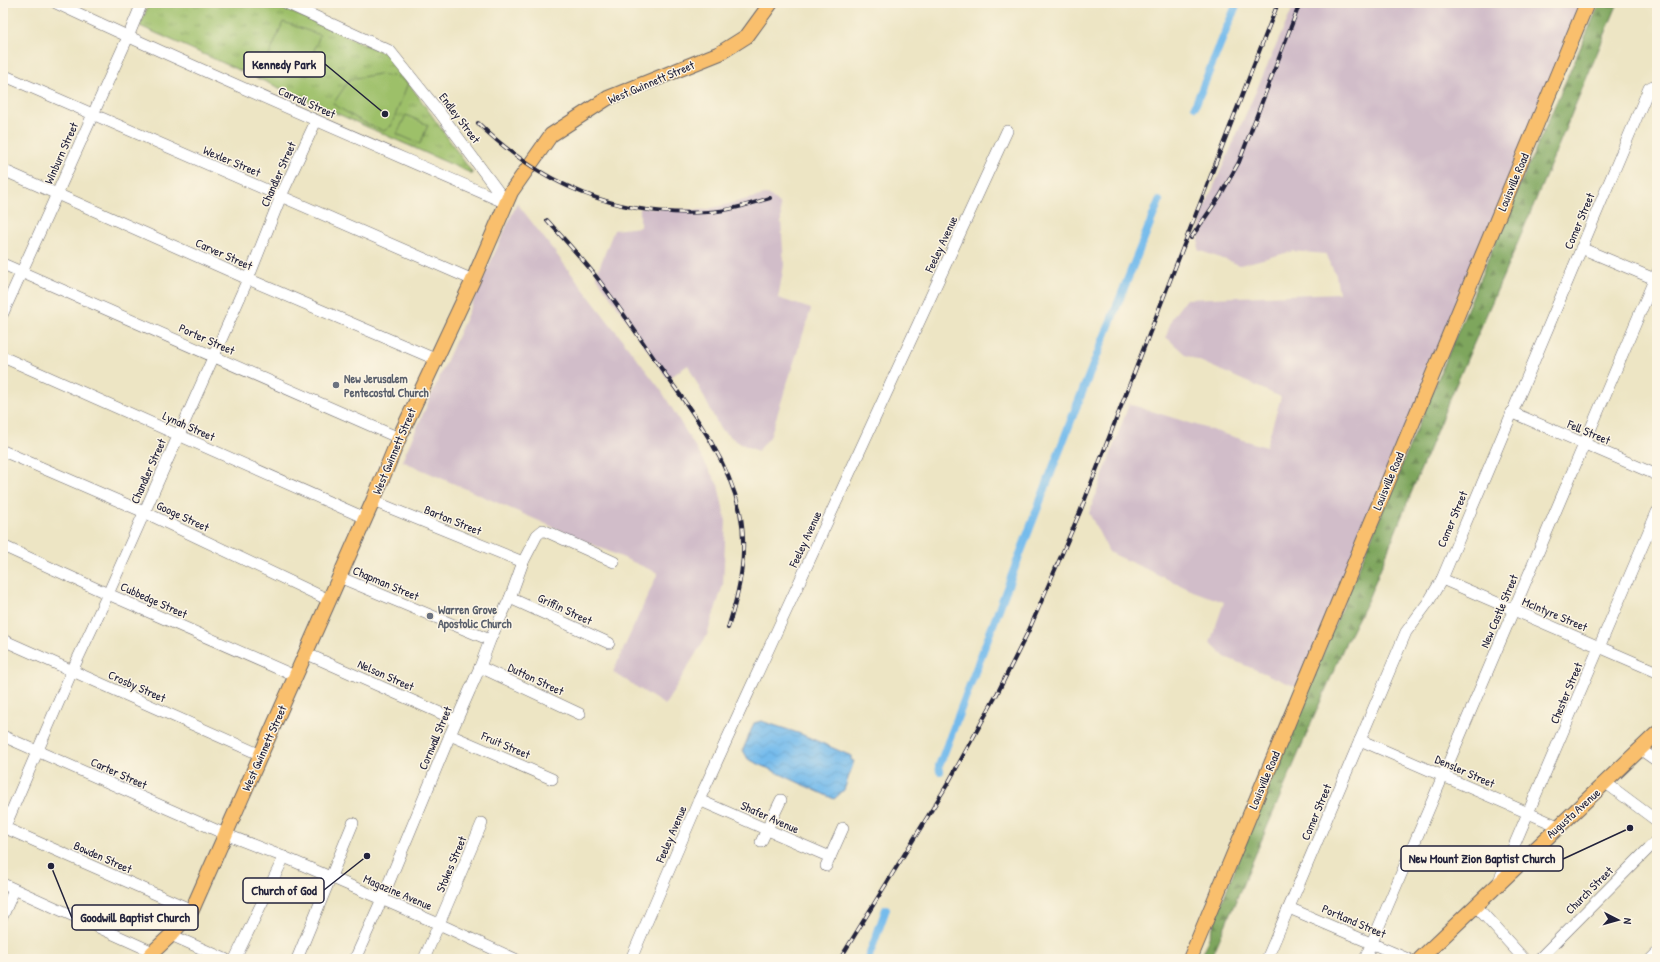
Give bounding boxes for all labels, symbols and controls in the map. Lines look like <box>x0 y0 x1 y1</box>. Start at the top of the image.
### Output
callout: Kennedy Park <box>244 52 325 77</box>
text: Kennedy Park <box>252 55 317 74</box>
street label: West Gwinnett Street <box>605 56 698 108</box>
street label: Carroll Street <box>276 82 339 123</box>
street label: Endley Street <box>435 89 485 147</box>
street label: Winburn Street <box>40 119 83 187</box>
street label: Chandler Street <box>256 138 300 209</box>
street label: Wexler Street <box>201 141 264 181</box>
street label: Louisville Road <box>1493 150 1533 214</box>
street label: Comer Street <box>1560 189 1599 252</box>
street label: Feeley Avenue <box>920 213 962 276</box>
street label: Carver Street <box>193 234 256 274</box>
street label: Porter Street <box>176 319 238 359</box>
place label: New Jerusalem Pentecostal Church <box>344 370 429 401</box>
marker: New Jerusalem Pentecostal Church <box>331 380 341 390</box>
street label: West Gwinnett Street <box>368 404 420 497</box>
street label: Lynah Street <box>160 407 219 445</box>
street label: Fell Street <box>1564 415 1614 449</box>
street label: Chandler Street <box>126 435 170 506</box>
street label: Louisville Road <box>1368 449 1408 513</box>
street label: Comer Street <box>1433 487 1472 550</box>
street label: Googe Street <box>154 496 213 536</box>
street label: Barton Street <box>422 501 485 540</box>
street label: Feeley Avenue <box>784 508 826 571</box>
street label: Chapman Street <box>350 561 423 605</box>
street label: New Castle Street <box>1476 571 1522 650</box>
street label: Cubbedge Street <box>118 578 191 623</box>
street label: Griffin Street <box>535 589 596 629</box>
street label: McIntyre Street <box>1520 593 1591 636</box>
place label: Warren Grove Apostolic Church <box>438 601 512 633</box>
marker: Warren Grove Apostolic Church <box>425 611 435 621</box>
street label: Nelson Street <box>355 655 418 695</box>
street label: Dutton Street <box>505 659 567 700</box>
street label: Chester Street <box>1545 659 1587 726</box>
street label: Crosby Street <box>106 666 169 707</box>
street label: West Gwinnett Street <box>237 702 291 794</box>
street label: Cornwall Street <box>414 703 456 772</box>
street label: Fruit Street <box>478 727 534 763</box>
street label: Louisville Road <box>1244 748 1284 812</box>
street label: Densler Street <box>1432 750 1498 792</box>
street label: Carter Street <box>88 753 151 793</box>
street label: Comer Street <box>1297 780 1336 843</box>
street label: Augusta Avenue <box>1542 784 1604 842</box>
street label: Shafer Avenue <box>738 797 802 837</box>
street label: Feeley Avenue <box>651 803 691 866</box>
street label: Stokes Street <box>432 832 471 895</box>
street label: Bowden Street <box>71 837 136 878</box>
callout: New Mount Zion Baptist Church <box>1401 846 1563 871</box>
text: New Mount Zion Baptist Church <box>1409 849 1556 868</box>
street label: Church Street <box>1561 862 1617 918</box>
street label: Magazine Avenue <box>361 870 435 914</box>
callout: Church of God <box>243 878 324 903</box>
text: Church of God <box>251 881 318 899</box>
street label: Portland Street <box>1319 900 1389 942</box>
north arrow <box>1598 900 1638 940</box>
callout: Goodwill Baptist Church <box>72 905 198 930</box>
text: Goodwill Baptist Church <box>80 908 190 927</box>
text: N <box>1621 917 1635 925</box>

